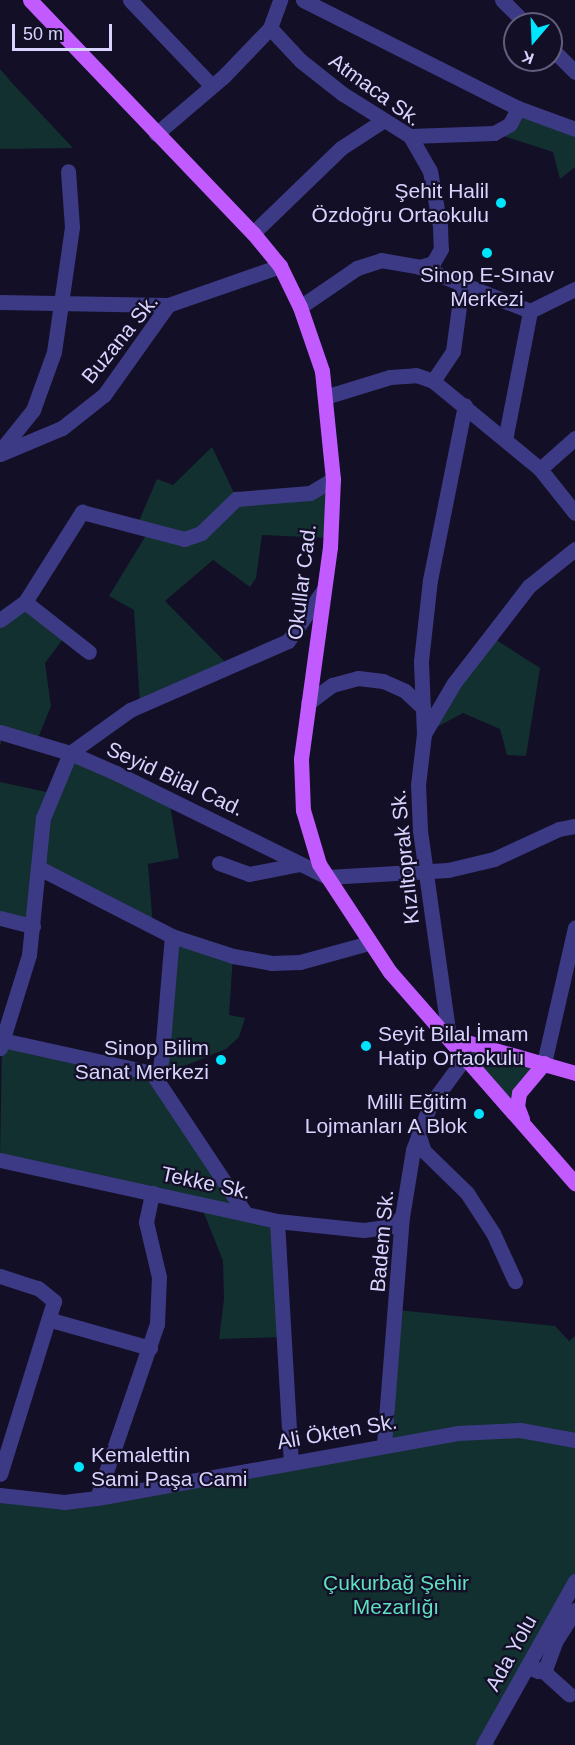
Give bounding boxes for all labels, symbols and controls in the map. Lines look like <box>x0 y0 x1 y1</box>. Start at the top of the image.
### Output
scale bar <box>15 12 116 50</box>
north arrow <box>503 12 563 72</box>
text: 50 m <box>23 24 63 44</box>
street label: Atmaca Sk. <box>324 48 426 132</box>
text: K <box>519 48 536 68</box>
place label: Şehit Halil Özdoğru Ortaokulu <box>312 178 489 228</box>
marker: Şehit Halil Özdoğru Ortaokulu <box>494 196 508 210</box>
marker: Sinop E-Sınav Merkezi <box>480 246 494 260</box>
place label: Sinop E-Sınav Merkezi <box>420 262 554 312</box>
street label: Buzana Sk. <box>76 289 164 389</box>
street label: Okullar Cad. <box>282 523 322 641</box>
street label: Seyid Bilal Cad. <box>102 736 248 822</box>
street label: Kızıltoprak Sk. <box>385 788 425 926</box>
place label: Seyit Bilal İmam Hatip Ortaokulu <box>378 1021 529 1071</box>
place label: Sinop Bilim Sanat Merkezi <box>75 1035 209 1085</box>
marker: Seyit Bilal İmam Hatip Ortaokulu <box>359 1039 373 1053</box>
marker: Sinop Bilim Sanat Merkezi <box>214 1053 228 1067</box>
place label: Milli Eğitim Lojmanları A Blok <box>302 1089 467 1139</box>
marker: Milli Eğitim Lojmanları A Blok <box>472 1107 486 1121</box>
street label: Tekke Sk. <box>159 1161 253 1205</box>
street label: Badem Sk. <box>365 1189 399 1293</box>
street label: Ali Ökten Sk. <box>275 1409 399 1455</box>
place label: Kemalettin Sami Paşa Cami <box>91 1442 247 1492</box>
marker: Kemalettin Sami Paşa Cami <box>72 1460 86 1474</box>
park label: Çukurbağ Şehir Mezarlığı <box>323 1570 469 1620</box>
street label: Ada Yolu <box>480 1610 542 1696</box>

